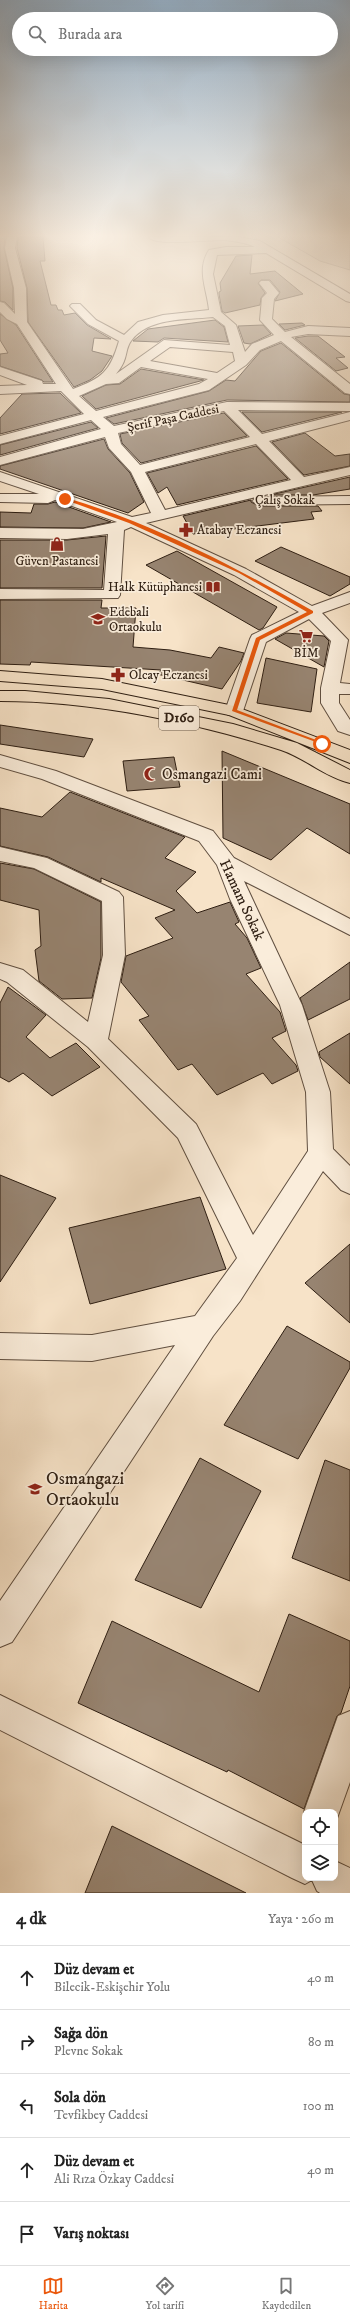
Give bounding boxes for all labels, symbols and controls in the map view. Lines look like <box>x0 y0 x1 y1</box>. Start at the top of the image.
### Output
search box <box>12 12 338 56</box>
icon: search <box>26 23 48 45</box>
text: Burada ara <box>58 25 122 44</box>
street label: Şerif Paşa Caddesi <box>126 400 220 436</box>
route end <box>56 490 74 508</box>
street label: Çalış Sokak <box>255 492 316 508</box>
pharmacy icon: Atabay Eczanesi <box>178 522 194 538</box>
place label: Atabay Eczanesi <box>197 522 281 538</box>
shop icon: Güven Pastanesi <box>49 536 65 552</box>
place label: Güven Pastanesi <box>16 553 98 569</box>
place label: Halk Kütüphanesi <box>108 579 202 595</box>
library icon: Halk Kütüphanesi <box>205 579 221 595</box>
place label: Edebali Ortaokulu <box>109 604 162 635</box>
school or university icon: Edebali Ortaokulu <box>90 611 106 627</box>
supermarket icon: BİM <box>298 628 314 644</box>
place label: BİM <box>293 645 319 661</box>
pharmacy icon: Olcay Eczanesi <box>110 667 126 683</box>
place label: Olcay Eczanesi <box>129 667 208 683</box>
road number: D160 <box>159 706 199 730</box>
route start <box>313 735 331 753</box>
place label: Osmangazi Cami <box>162 765 262 784</box>
mosque icon: Osmangazi Cami <box>143 766 159 782</box>
street label: Hamam Sokak <box>215 856 269 944</box>
place label: Osmangazi Ortaokulu <box>46 1468 124 1511</box>
school or university icon: Osmangazi Ortaokulu <box>27 1481 43 1497</box>
map controls <box>302 1809 338 1881</box>
button: locate <box>302 1809 338 1845</box>
button: layers <box>302 1845 338 1881</box>
text: 4 dk <box>16 1908 46 1930</box>
text: Yaya · 260 m <box>268 1911 334 1927</box>
text: Düz devam et <box>54 1960 134 1979</box>
icon: ahead <box>16 1967 38 1989</box>
text: 40 m <box>307 1970 334 1986</box>
text: Bilecik-Eskişehir Yolu <box>54 1979 170 1995</box>
text: Sağa dön <box>54 2024 108 2043</box>
icon: right <box>16 2031 38 2053</box>
text: 80 m <box>308 2034 334 2050</box>
text: Plevne Sokak <box>54 2043 123 2059</box>
text: Sola dön <box>54 2088 106 2107</box>
icon: left <box>16 2095 38 2117</box>
text: 100 m <box>303 2098 334 2114</box>
text: Tevfikbey Caddesi <box>54 2107 148 2123</box>
text: Düz devam et <box>54 2152 134 2171</box>
icon: ahead <box>16 2159 38 2181</box>
text: 40 m <box>307 2162 334 2178</box>
text: Ali Rıza Özkay Caddesi <box>54 2171 174 2187</box>
icon: arrive <box>16 2223 38 2245</box>
text: Varış noktası <box>54 2224 129 2243</box>
tab: Harita <box>39 2275 68 2313</box>
tab: Yol tarifi <box>145 2275 184 2313</box>
tab: Kaydedilen <box>262 2275 311 2313</box>

